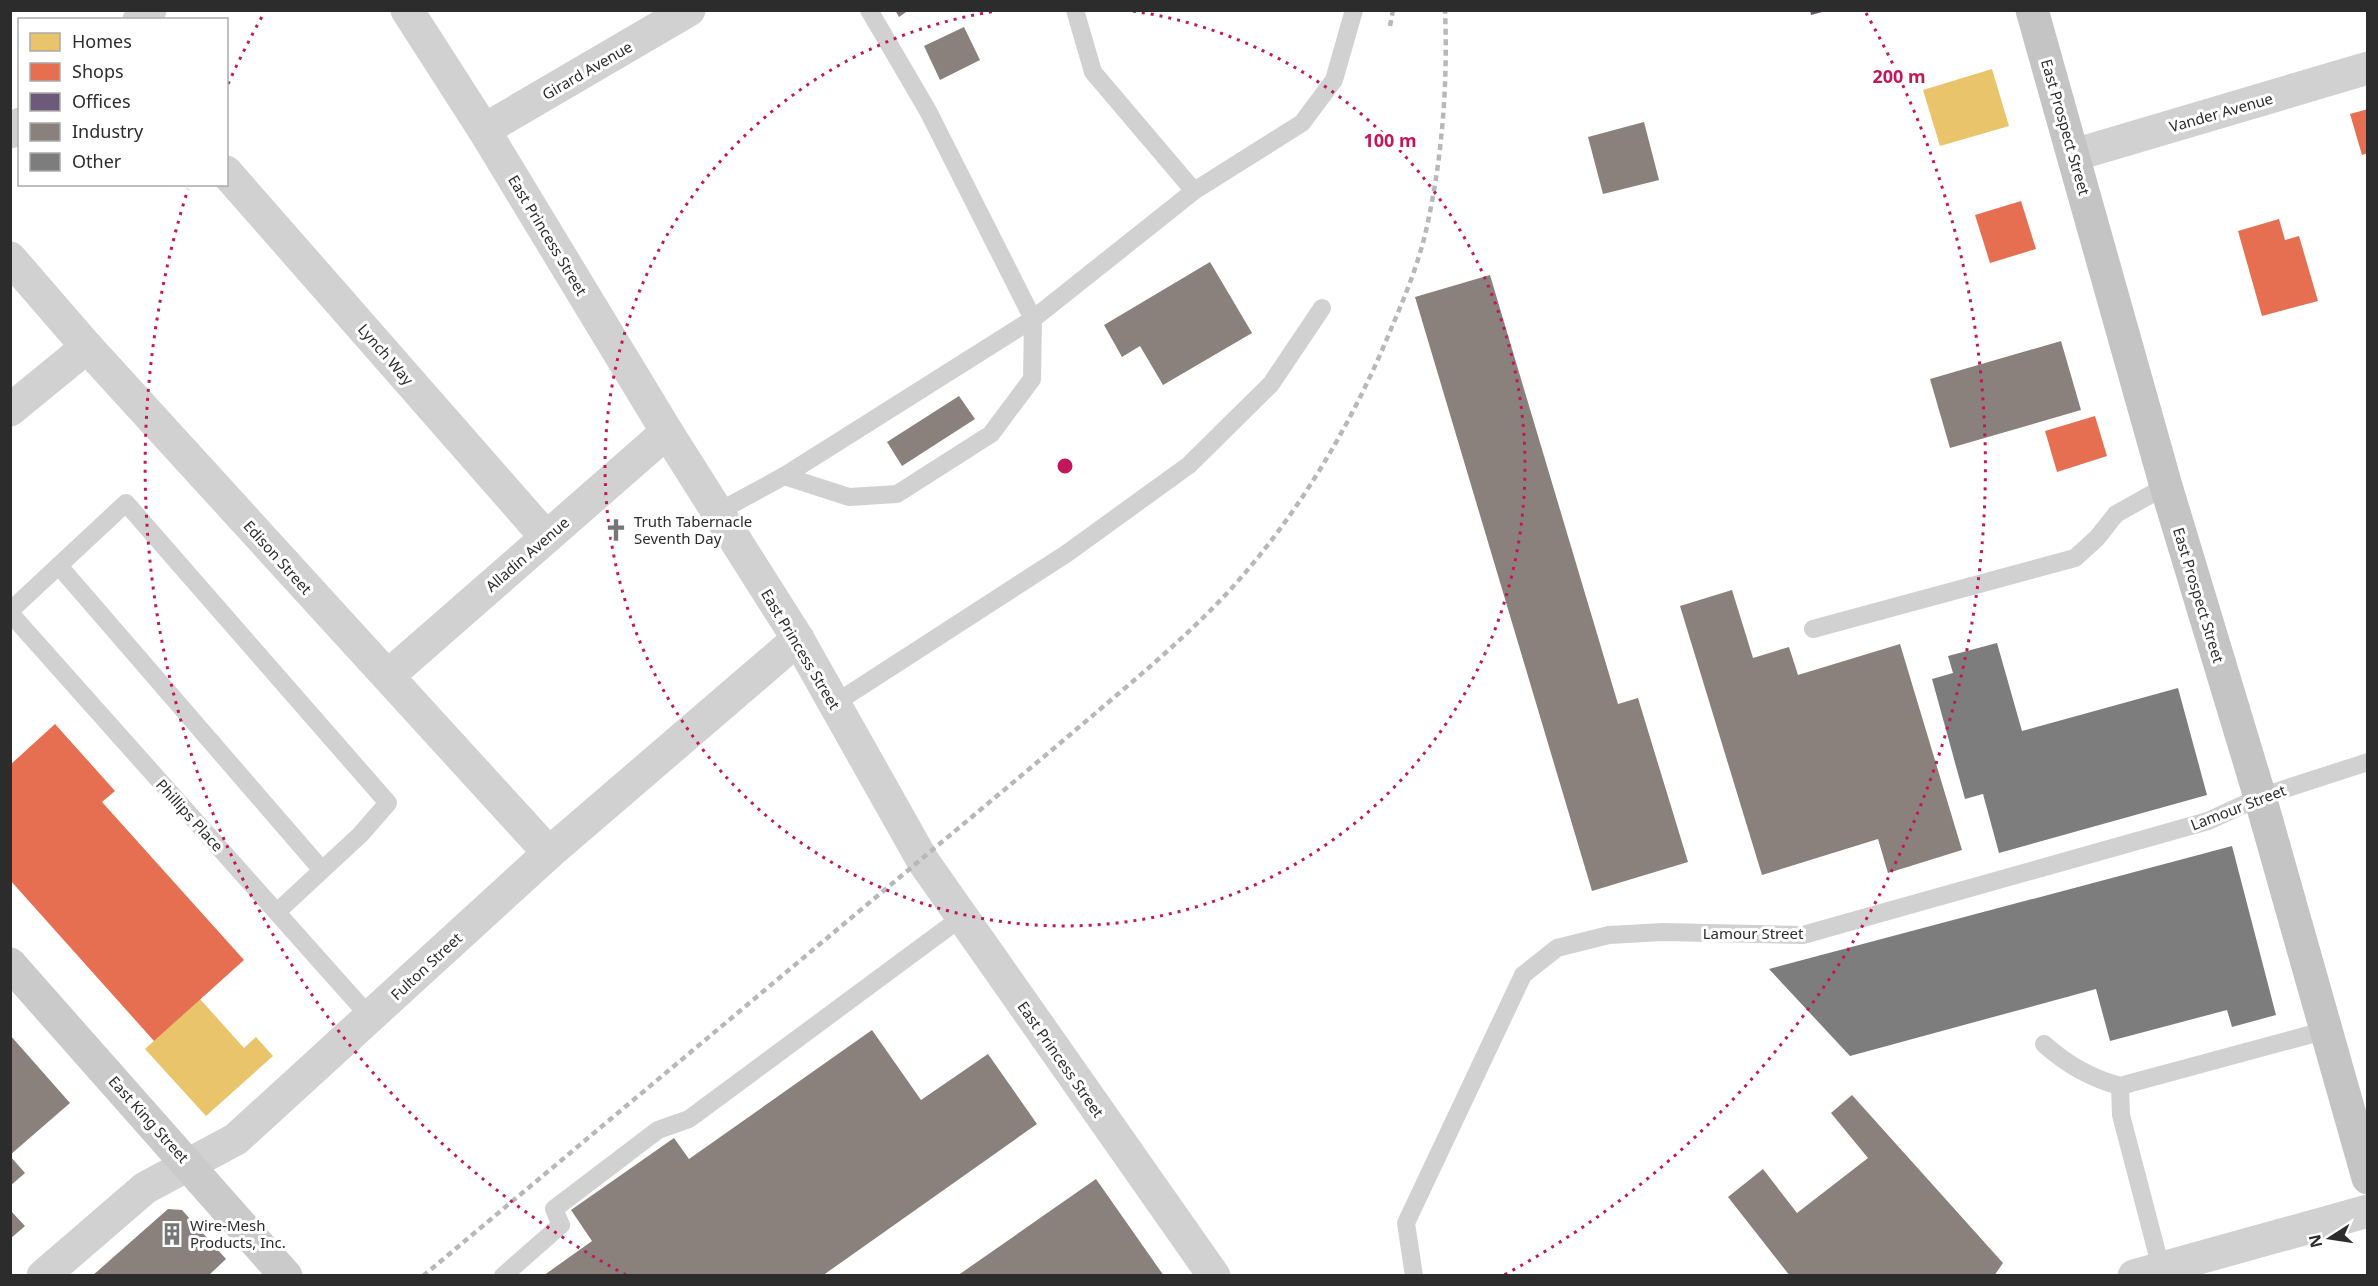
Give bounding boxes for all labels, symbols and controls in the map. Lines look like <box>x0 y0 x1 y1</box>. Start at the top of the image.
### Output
legend <box>18 18 228 186</box>
text: Homes <box>72 29 132 53</box>
street label: Girard Avenue <box>538 36 636 104</box>
street label: East Prospect Street <box>2037 57 2095 198</box>
text: Shops <box>72 59 124 83</box>
text: 200 m <box>1872 64 1926 88</box>
street label: Vander Avenue <box>2167 88 2275 136</box>
text: Offices <box>72 89 131 113</box>
text: Industry <box>72 119 144 143</box>
text: 100 m <box>1363 128 1417 152</box>
text: Other <box>72 149 122 173</box>
street label: East Princess Street <box>504 171 592 300</box>
street label: Lynch Way <box>354 319 418 389</box>
centre of rings <box>1055 456 1075 476</box>
place label: Truth Tabernacle Seventh Day <box>634 511 752 548</box>
street label: Alladin Avenue <box>481 512 573 596</box>
street label: Edison Street <box>240 516 317 599</box>
church icon: Truth Tabernacle Seventh Day <box>603 517 629 543</box>
street label: East Prospect Street <box>2169 525 2229 666</box>
street label: East Princess Street <box>757 585 845 714</box>
street label: Phillips Place <box>152 774 228 856</box>
street label: Lamour Street <box>2187 779 2289 834</box>
street label: Lamour Street <box>1703 923 1804 943</box>
street label: Fulton Street <box>386 927 466 1004</box>
street label: East Princess Street <box>1013 997 1109 1122</box>
street label: East King Street <box>105 1071 194 1167</box>
north arrow <box>2300 1208 2360 1268</box>
place label: Wire-Mesh Products, Inc. <box>190 1215 286 1252</box>
building icon: Wire-Mesh Products, Inc. <box>159 1221 185 1247</box>
text: N <box>2303 1232 2327 1250</box>

